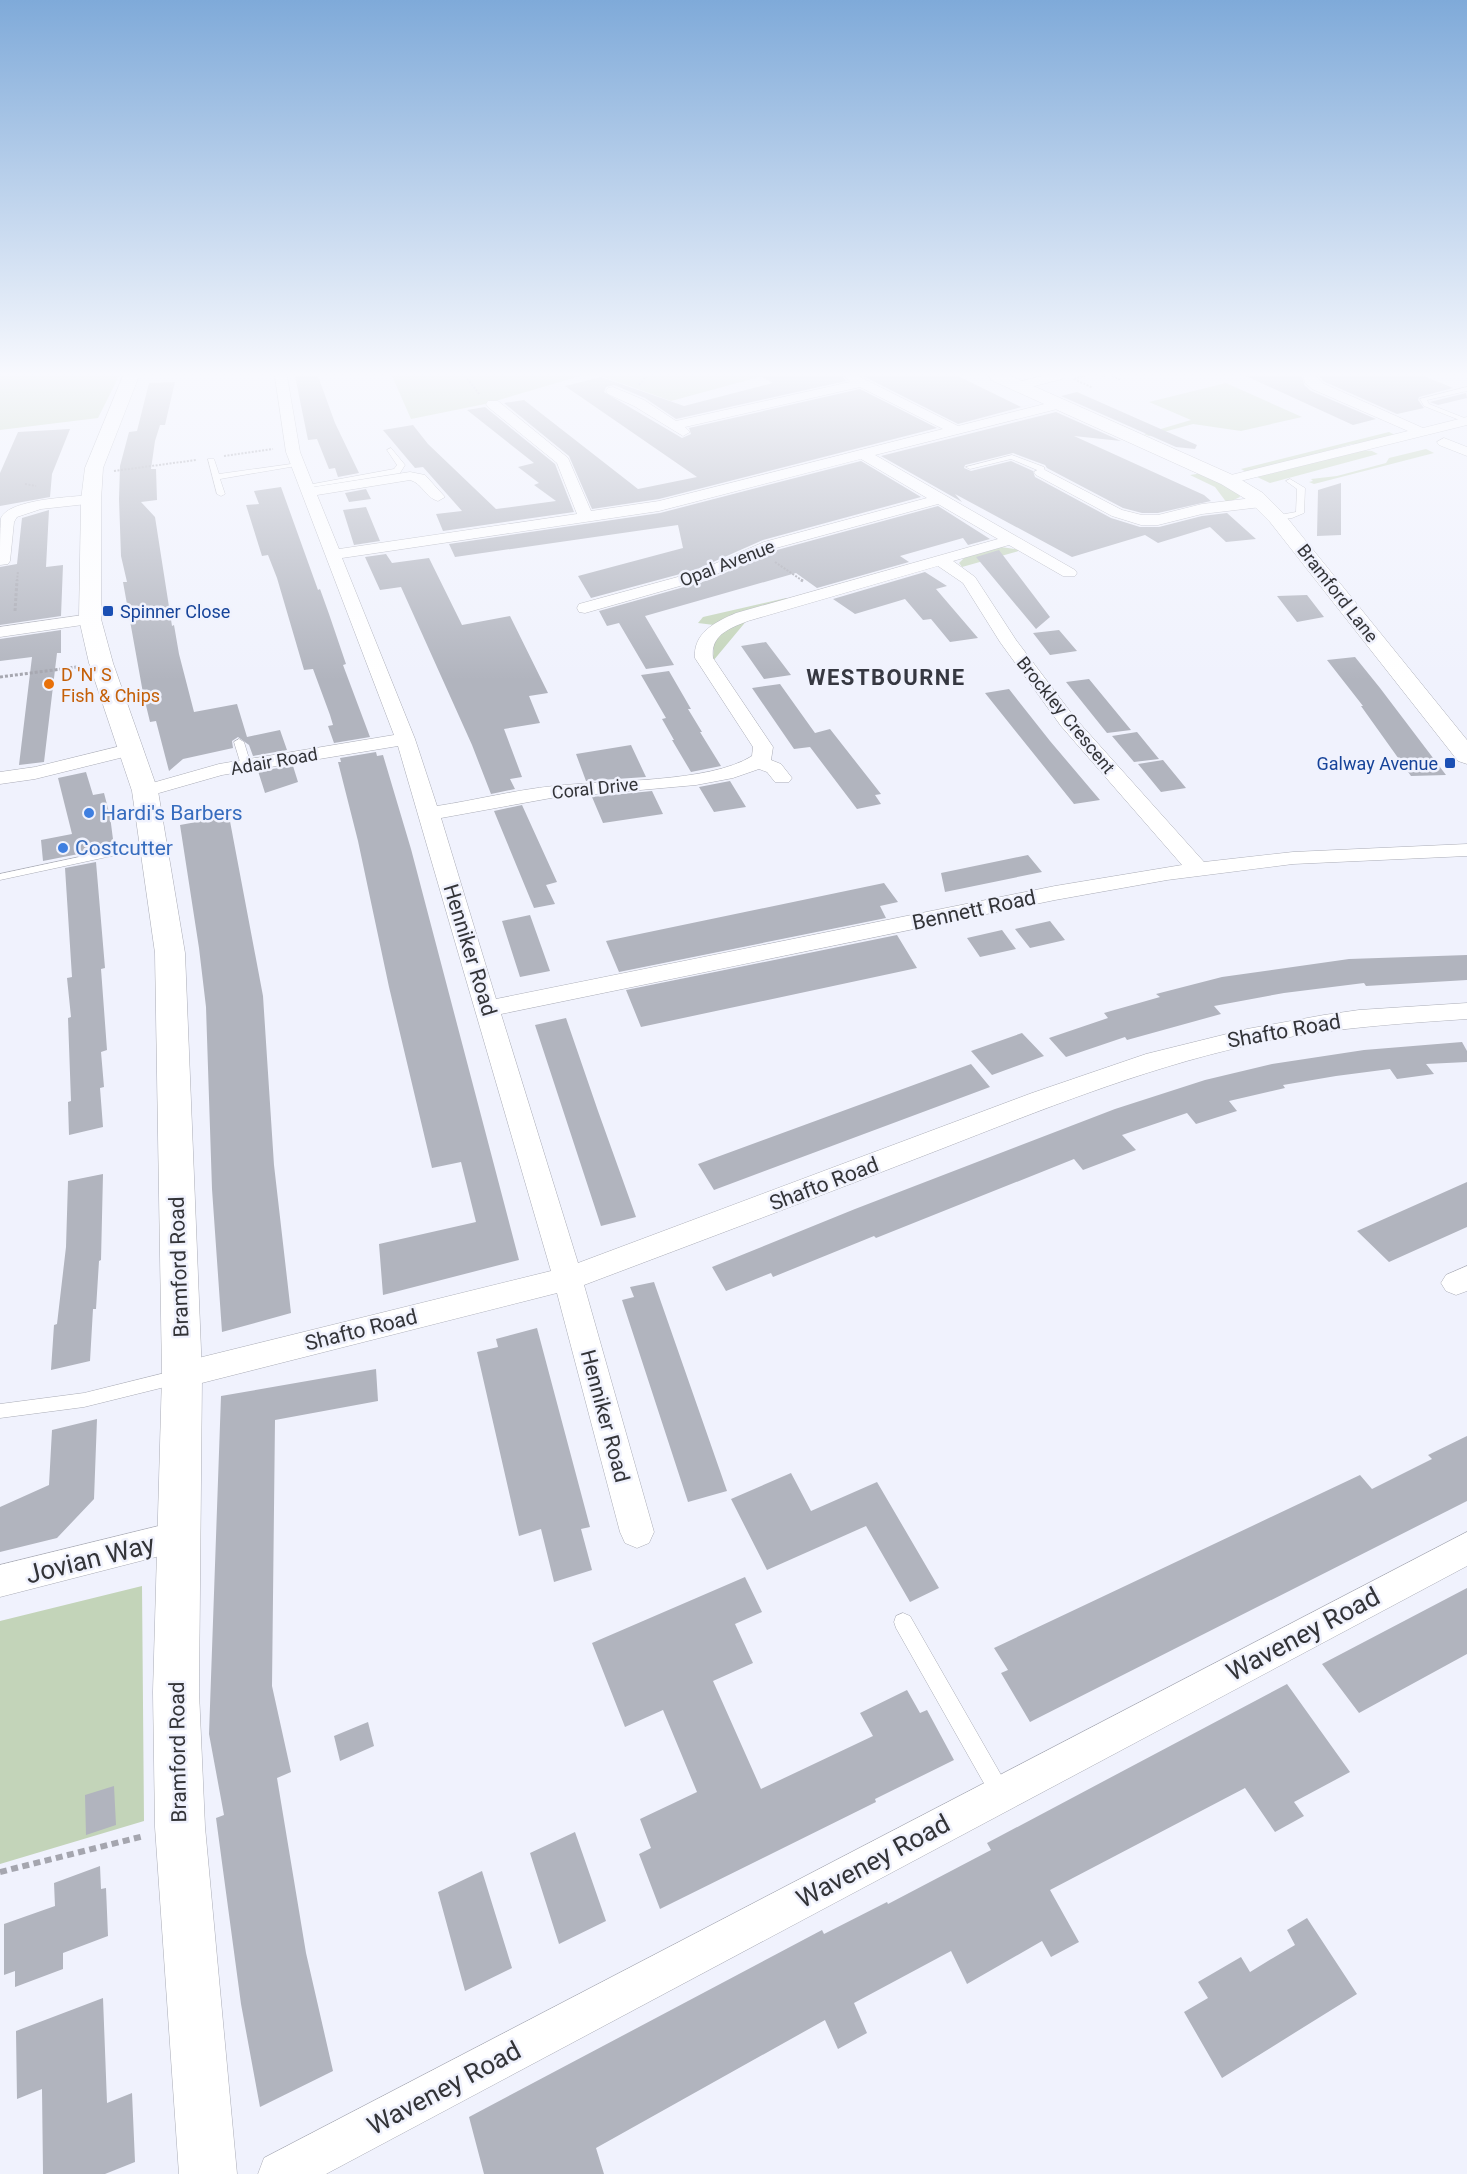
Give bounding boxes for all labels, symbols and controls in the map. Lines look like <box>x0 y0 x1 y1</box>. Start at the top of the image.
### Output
street label: Opal Avenue <box>677 535 777 591</box>
street label: Bramford Lane <box>1293 540 1383 646</box>
place label: Spinner Close <box>120 601 230 622</box>
marker: Spinner Close <box>101 604 115 618</box>
street label: Brockley Crescent <box>1013 652 1120 778</box>
place label: D 'N' S Fish & Chips <box>61 664 160 706</box>
district label: WESTBOURNE <box>806 665 966 690</box>
marker: D 'N' S Fish & Chips <box>42 677 56 691</box>
street label: Adair Road <box>229 743 319 779</box>
place label: Galway Avenue <box>1317 753 1438 774</box>
marker: Galway Avenue <box>1443 756 1457 770</box>
street label: Coral Drive <box>551 773 639 803</box>
place label: Hardi's Barbers <box>101 801 243 825</box>
marker: Hardi's Barbers <box>82 806 96 820</box>
place label: Costcutter <box>75 836 173 860</box>
marker: Costcutter <box>56 841 70 855</box>
street label: Henniker Road <box>439 881 501 1019</box>
street label: Bennett Road <box>910 885 1038 935</box>
street label: Shafto Road <box>1225 1009 1343 1053</box>
street label: Shafto Road <box>766 1152 882 1216</box>
street label: Bramford Road <box>165 1196 193 1338</box>
street label: Shafto Road <box>302 1304 420 1356</box>
street label: Henniker Road <box>576 1347 634 1485</box>
street label: Jovian Way <box>22 1529 158 1589</box>
street label: Waveney Road <box>1221 1581 1385 1687</box>
street label: Bramford Road <box>165 1681 191 1823</box>
street label: Waveney Road <box>791 1808 955 1914</box>
street label: Waveney Road <box>362 2035 526 2141</box>

